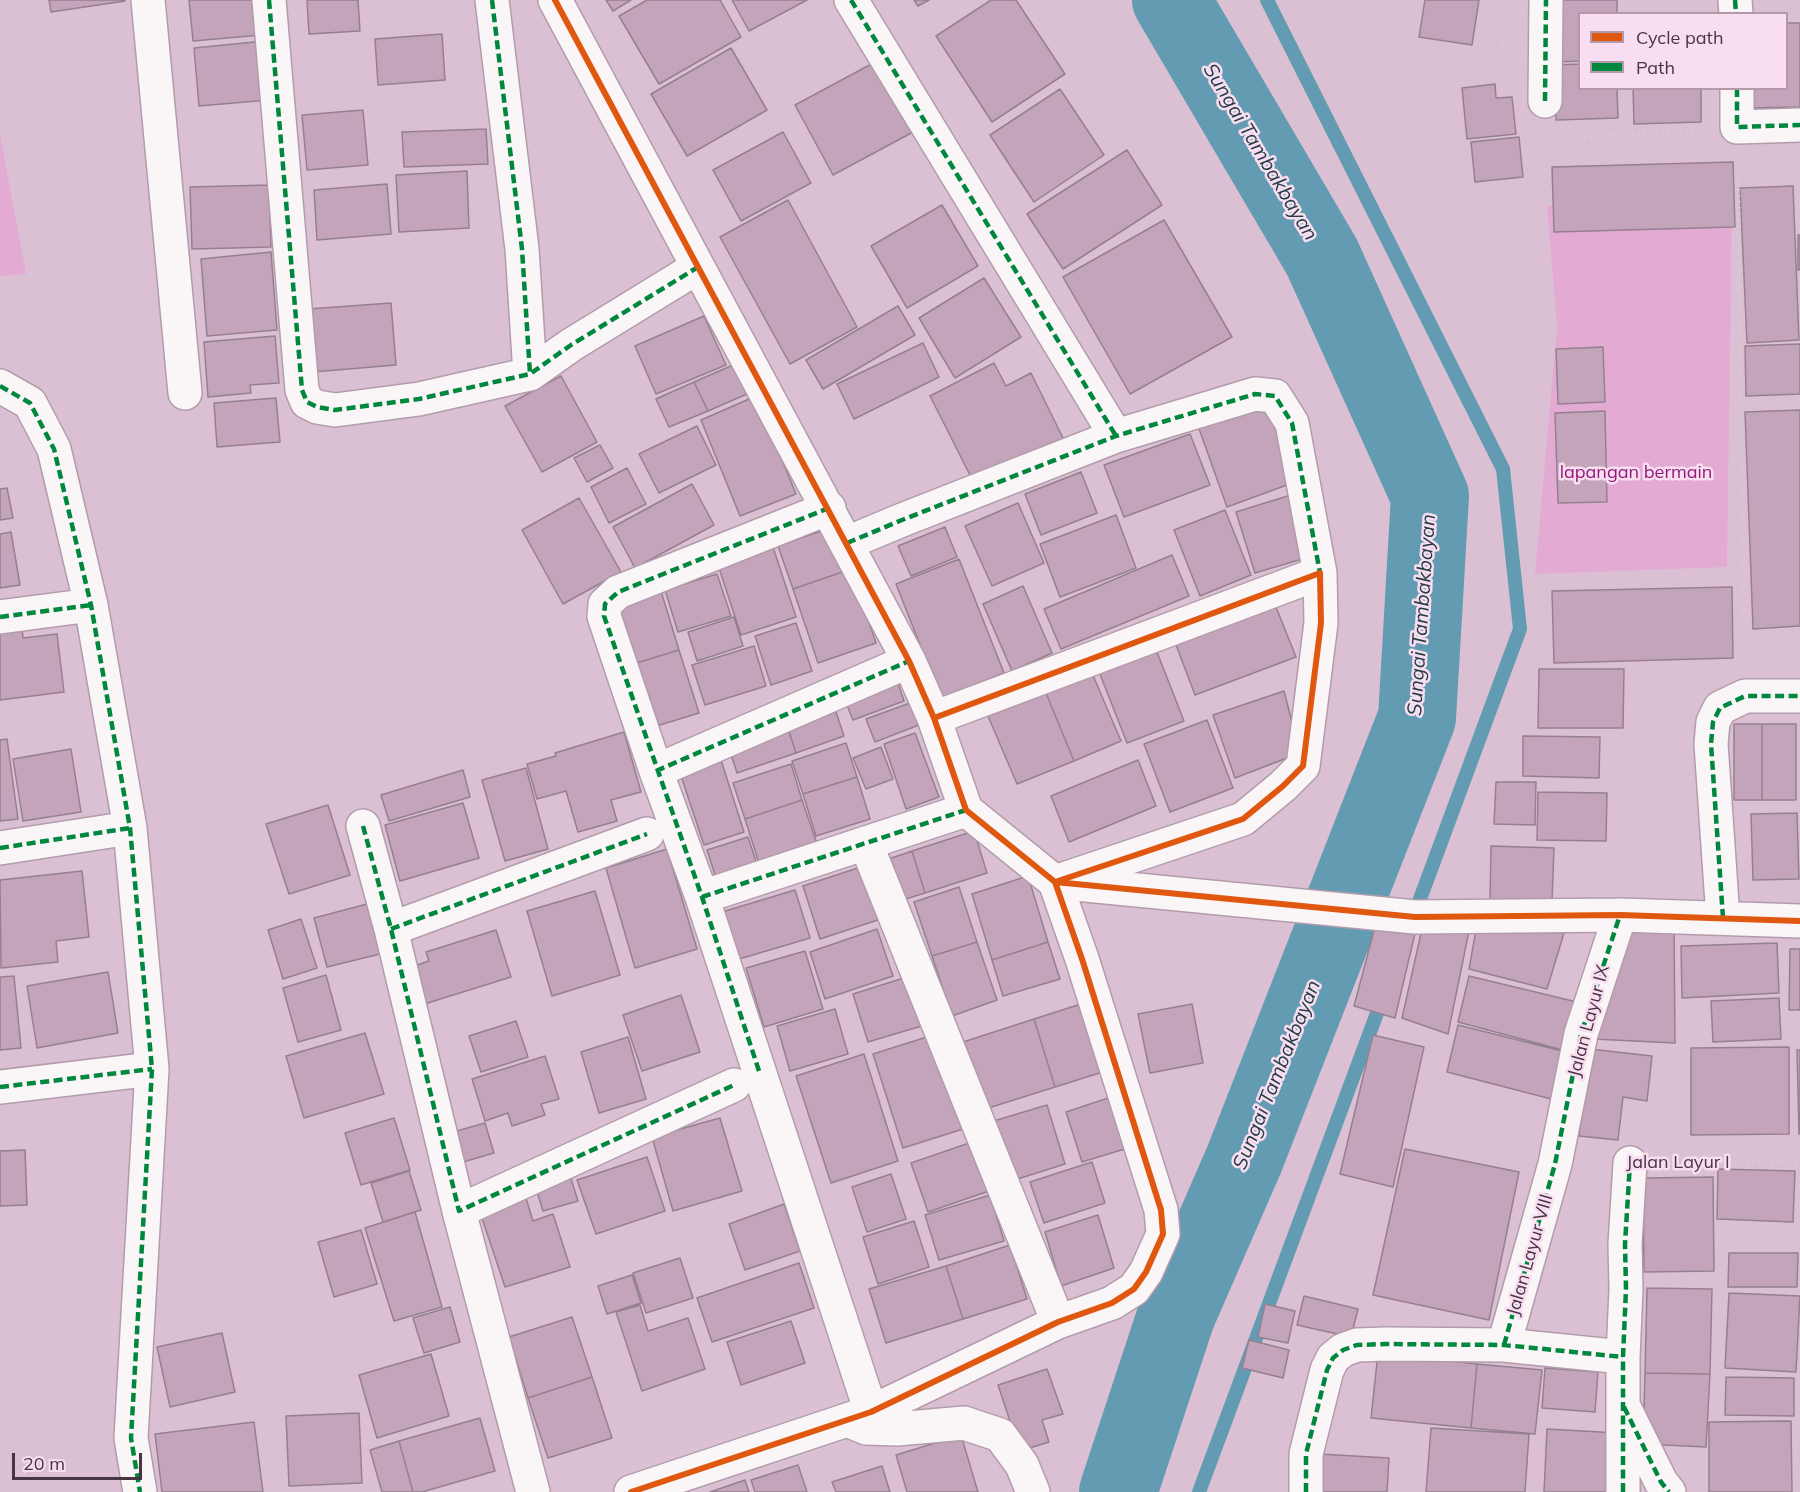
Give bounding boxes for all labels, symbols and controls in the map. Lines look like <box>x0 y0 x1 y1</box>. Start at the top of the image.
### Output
legend <box>1578 12 1788 90</box>
text: Cycle path <box>1636 26 1723 49</box>
text: Path <box>1636 56 1675 79</box>
water label: Sungai Tambakbayan <box>1198 59 1322 245</box>
park label: lapangan bermain <box>1560 462 1712 484</box>
water label: Sungai Tambakbayan <box>1403 513 1441 717</box>
street label: Jalan Layur IX <box>1564 963 1614 1079</box>
water label: Sungai Tambakbayan <box>1228 977 1326 1173</box>
street label: Jalan Layur I <box>1626 1152 1730 1174</box>
street label: Jalan Layur VIII <box>1502 1192 1558 1318</box>
scale bar <box>15 1441 146 1479</box>
text: 20 m <box>23 1452 65 1475</box>

